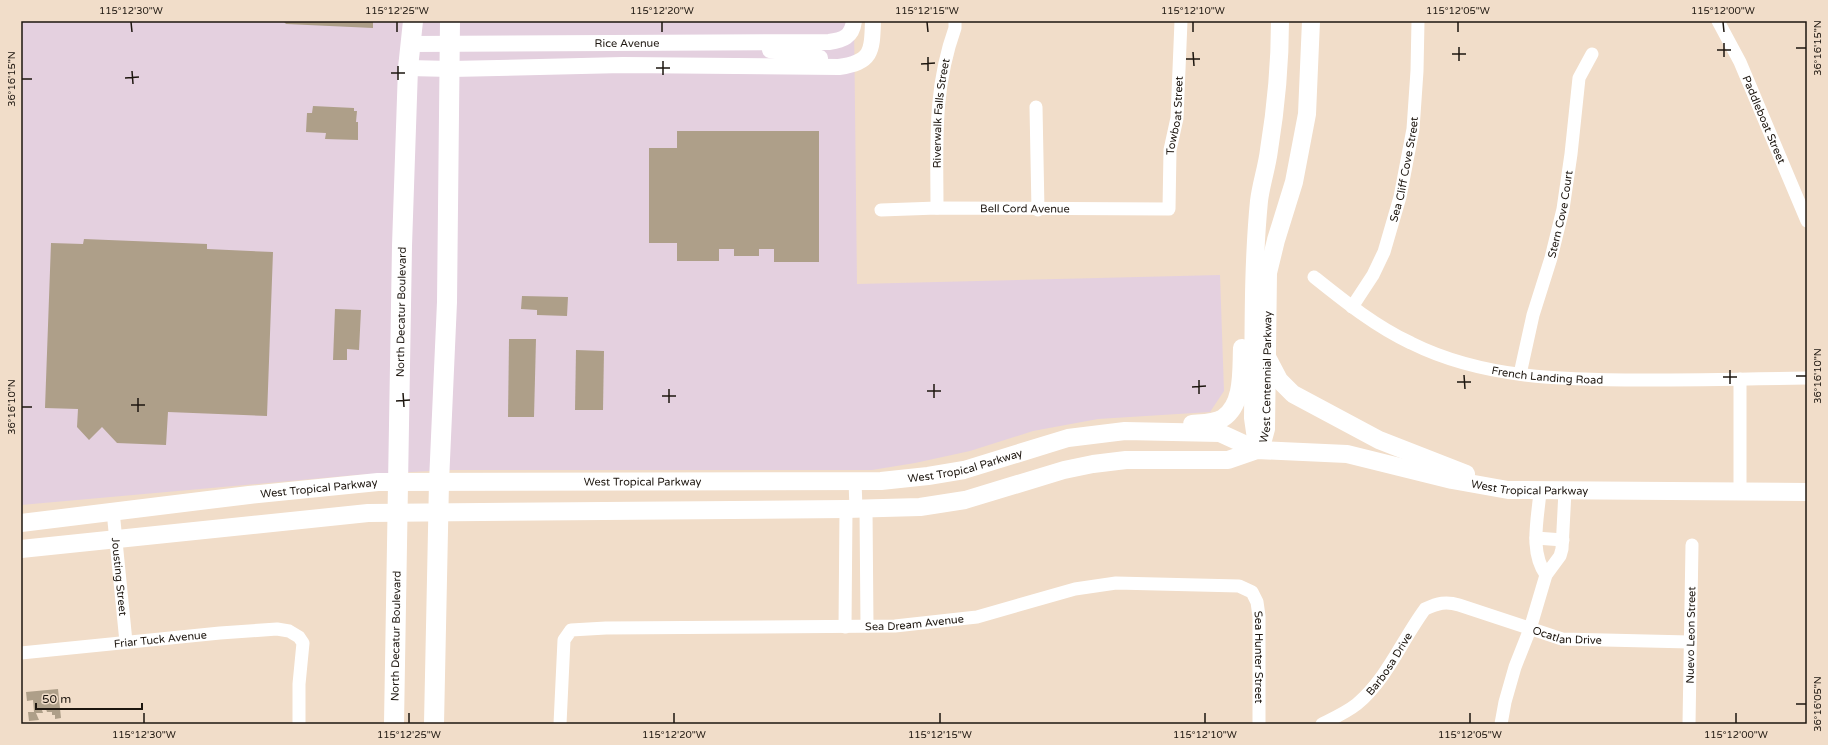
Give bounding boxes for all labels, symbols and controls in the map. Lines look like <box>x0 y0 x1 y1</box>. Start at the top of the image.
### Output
text: 115°12'30"W <box>99 5 163 17</box>
text: 115°12'25"W <box>365 5 429 17</box>
text: 115°12'20"W <box>630 5 694 17</box>
text: 115°12'15"W <box>895 5 959 17</box>
text: 115°12'10"W <box>1161 5 1225 17</box>
text: 115°12'05"W <box>1426 5 1490 17</box>
text: 115°12'00"W <box>1691 5 1755 17</box>
text: 36°16'15"N <box>1812 20 1824 76</box>
street label: Rice Avenue <box>595 37 659 50</box>
text: 36°16'15"N <box>6 51 18 107</box>
street label: Riverwalk Falls Street <box>931 57 953 168</box>
street label: Paddleboat Street <box>1739 74 1788 166</box>
street label: Towboat Street <box>1164 76 1186 155</box>
street label: Sea Cliff Cove Street <box>1387 116 1421 224</box>
street label: Stern Cove Court <box>1545 170 1576 259</box>
street label: Bell Cord Avenue <box>980 202 1070 216</box>
street label: North Decatur Boulevard <box>394 247 409 377</box>
street label: West Centennial Parkway <box>1257 311 1275 444</box>
text: 36°16'10"N <box>1812 348 1824 404</box>
street label: French Landing Road <box>1491 364 1603 387</box>
text: 36°16'10"N <box>6 379 18 435</box>
street label: West Tropical Parkway <box>907 446 1024 485</box>
street label: West Tropical Parkway <box>584 475 702 489</box>
street label: West Tropical Parkway <box>260 476 378 501</box>
street label: West Tropical Parkway <box>1470 478 1588 498</box>
street label: Jousting Street <box>109 537 129 617</box>
street label: North Decatur Boulevard <box>388 571 404 701</box>
street label: Nuevo Leon Street <box>1684 586 1698 684</box>
street label: Sea Hunter Street <box>1251 610 1265 703</box>
street label: Sea Dream Avenue <box>865 612 965 633</box>
street label: Ocatlan Drive <box>1531 624 1602 647</box>
street label: Friar Tuck Avenue <box>113 628 208 651</box>
street label: Barbosa Drive <box>1363 630 1415 698</box>
text: 36°16'05"N <box>1812 676 1824 732</box>
scale bar <box>36 685 142 711</box>
text: 50 m <box>42 692 71 706</box>
text: 115°12'30"W <box>112 729 176 741</box>
text: 115°12'25"W <box>377 729 441 741</box>
text: 115°12'20"W <box>642 729 706 741</box>
text: 115°12'15"W <box>908 729 972 741</box>
text: 115°12'10"W <box>1173 729 1237 741</box>
text: 115°12'05"W <box>1438 729 1502 741</box>
text: 115°12'00"W <box>1704 729 1768 741</box>

